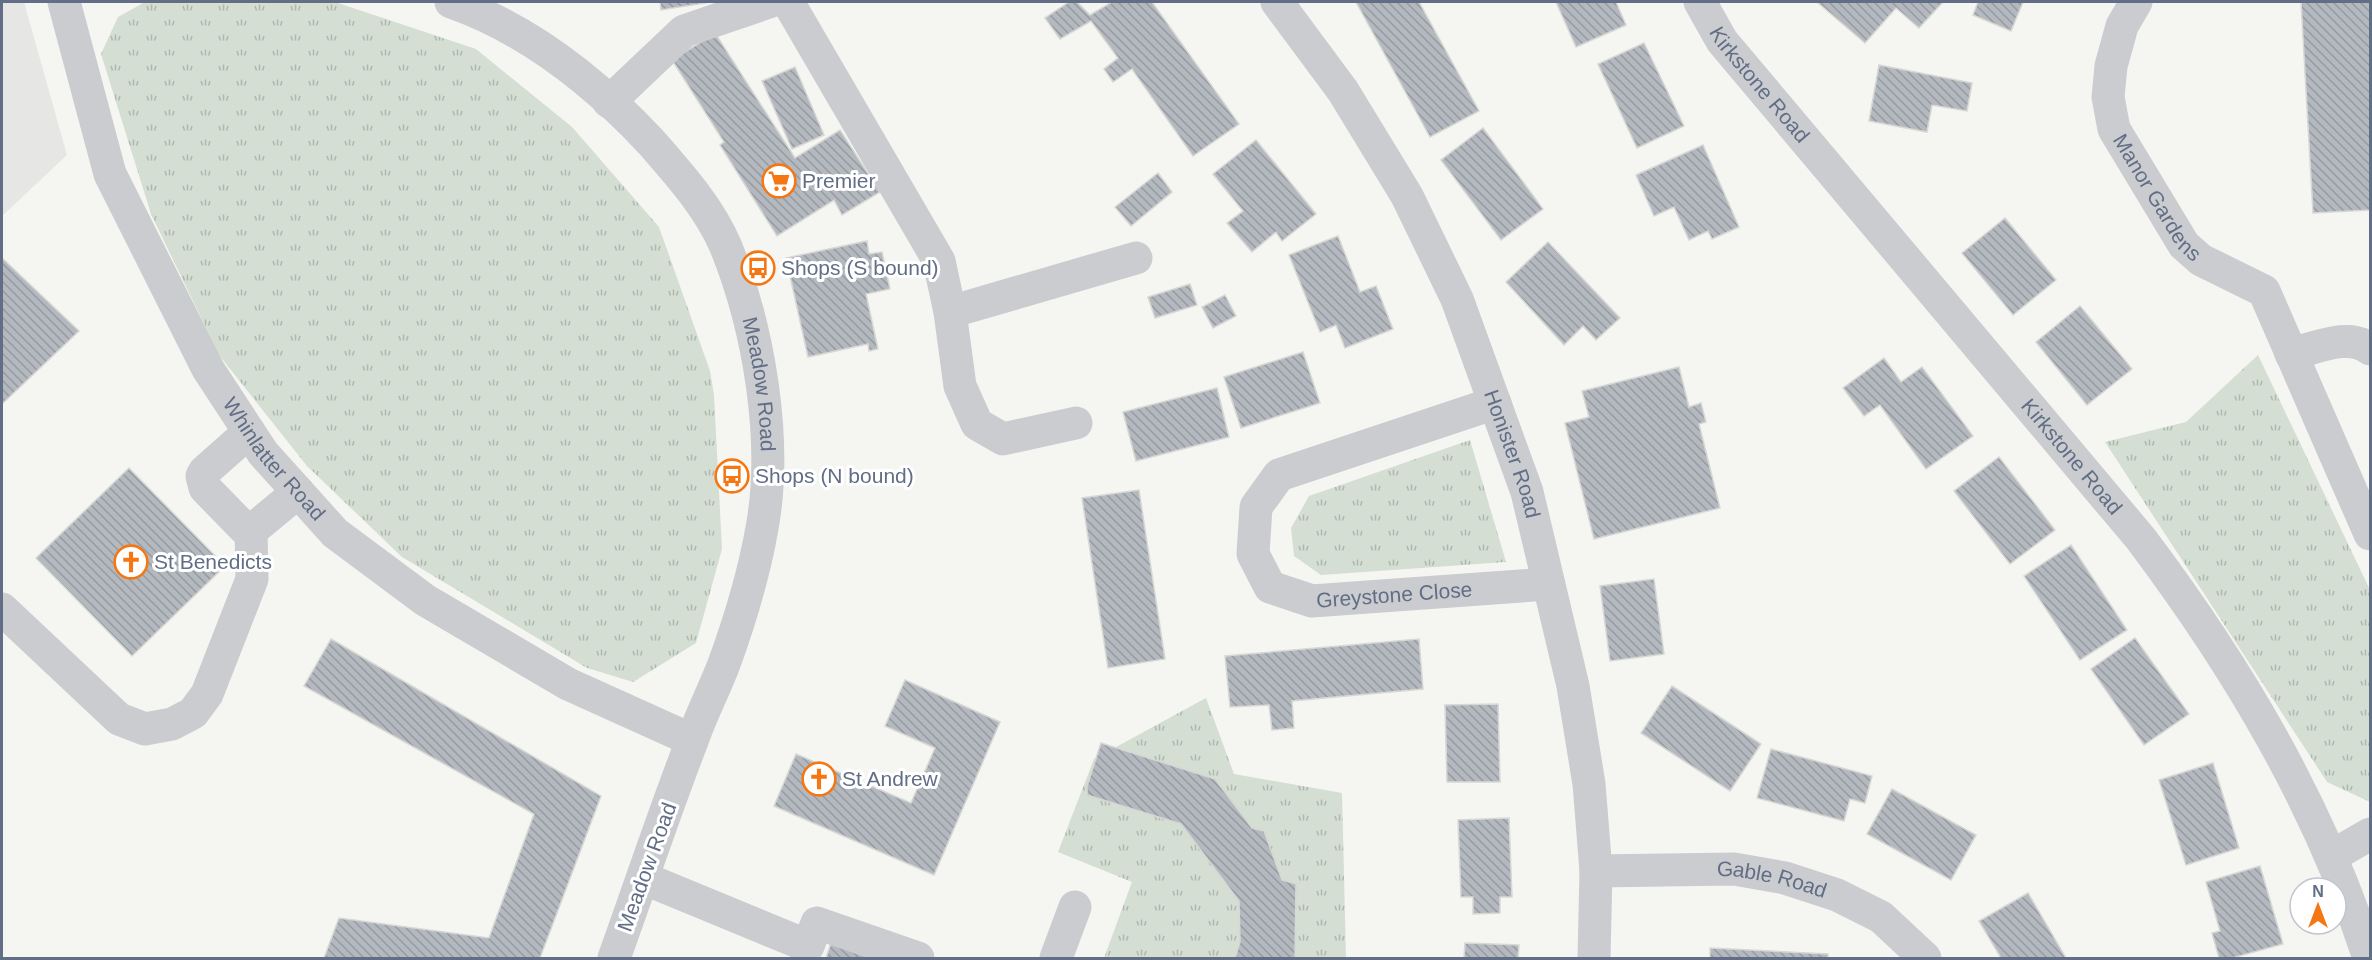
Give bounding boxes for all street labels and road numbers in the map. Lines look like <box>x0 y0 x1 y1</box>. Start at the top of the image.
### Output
street label: Kirkstone Road <box>1705 22 1814 147</box>
street label: Manor Gardens <box>2109 130 2206 266</box>
street label: Meadow Road <box>738 315 780 452</box>
street label: Honister Road <box>1480 387 1545 520</box>
street label: Whinlatter Road <box>219 393 330 525</box>
street label: Kirkstone Road <box>2017 394 2127 519</box>
street label: Greystone Close <box>1315 577 1473 612</box>
street label: Meadow Road <box>613 799 680 934</box>
street label: Gable Road <box>1717 857 1830 902</box>

